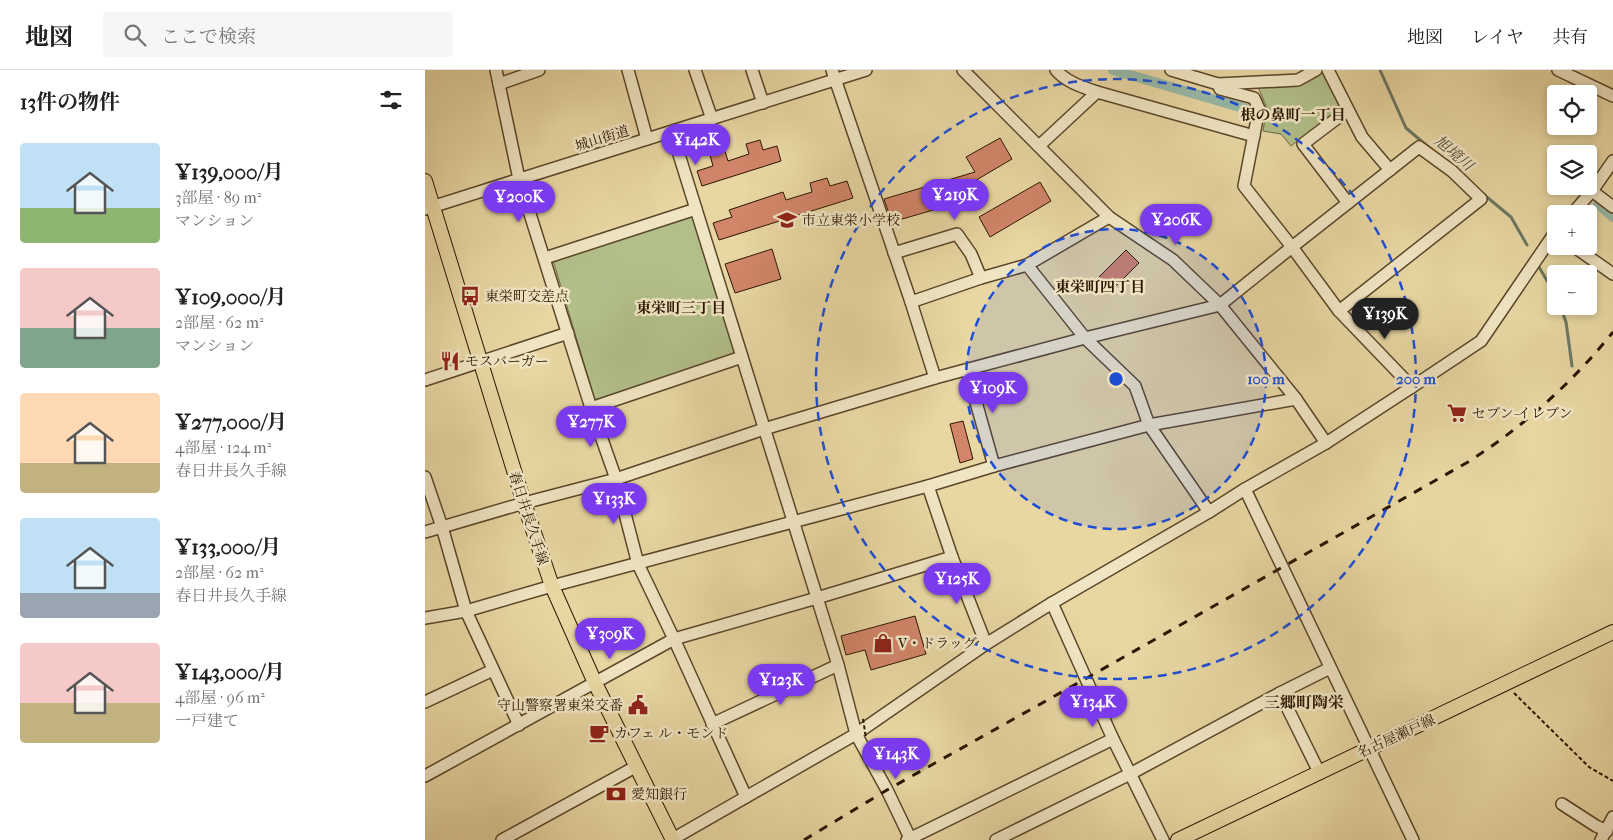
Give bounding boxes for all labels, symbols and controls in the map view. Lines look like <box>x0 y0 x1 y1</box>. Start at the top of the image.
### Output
search box <box>103 12 453 57</box>
icon: search <box>121 21 149 49</box>
text: 地図 <box>25 23 73 51</box>
text: ここで検索 <box>161 26 256 48</box>
text: 地図 <box>1407 27 1443 48</box>
text: レイヤ <box>1471 27 1524 48</box>
text: 共有 <box>1552 27 1588 48</box>
map controls <box>1547 85 1597 315</box>
button: locate <box>1547 85 1597 135</box>
icon: filters <box>377 86 405 114</box>
text: 13件の物件 <box>20 90 120 114</box>
district label: 根の鼻町一丁目 <box>1240 106 1346 124</box>
street label: 城山街道 <box>573 122 631 155</box>
pin: ¥142K <box>661 124 731 166</box>
text: ¥142K <box>672 130 720 149</box>
water label: 旭境川 <box>1431 132 1479 176</box>
button: layers <box>1547 145 1597 195</box>
text: ¥139,000/月 <box>175 160 284 184</box>
icon: home <box>60 163 120 223</box>
pin: ¥219K <box>920 178 990 221</box>
pin: ¥200K <box>484 180 554 223</box>
text: ¥219K <box>932 185 978 204</box>
text: ¥200K <box>494 187 544 206</box>
text: 3部屋 · 89 m² <box>175 188 261 207</box>
pin: ¥206K <box>1141 204 1211 246</box>
button: + <box>1547 205 1597 255</box>
school or university icon: 市立東栄小学校 <box>776 209 798 231</box>
text: ¥206K <box>1151 210 1201 229</box>
text: マンション <box>175 211 254 230</box>
place label: 市立東栄小学校 <box>802 212 900 229</box>
button: − <box>1547 265 1597 315</box>
district label: 東栄町四丁目 <box>1055 278 1145 296</box>
text: ¥109,000/月 <box>175 285 287 309</box>
bus stop icon: 東栄町交差点 <box>459 285 481 307</box>
icon: home <box>60 288 120 348</box>
place label: 東栄町交差点 <box>485 288 569 305</box>
pin: ¥139K <box>1350 298 1420 340</box>
district label: 東栄町三丁目 <box>636 299 726 317</box>
text: ¥139K <box>1363 304 1407 323</box>
text: 2部屋 · 62 m² <box>175 313 263 332</box>
text: マンション <box>175 336 254 355</box>
restaurant icon: モスバーガー <box>439 350 461 372</box>
place label: モスバーガー <box>465 353 549 370</box>
centre of rings <box>1107 370 1125 388</box>
text: 100 m <box>1247 370 1285 388</box>
text: 200 m <box>1396 370 1436 388</box>
pin: ¥109K <box>958 372 1028 414</box>
text: ¥109K <box>970 378 1016 397</box>
supermarket icon: セブン-イレブン <box>1446 402 1468 424</box>
place label: セブン-イレブン <box>1472 405 1573 422</box>
pin: ¥277K <box>556 406 626 448</box>
text: ¥277,000/月 <box>175 410 287 434</box>
text: ¥277K <box>567 412 615 431</box>
icon: home <box>60 413 120 473</box>
text: 4部屋 · 124 m² <box>175 438 271 457</box>
text: 春日井長久手線 <box>175 461 287 480</box>
street label: 春日井長久手線 <box>505 469 552 567</box>
pin: ¥133K <box>579 482 649 525</box>
text: ¥133K <box>593 489 635 508</box>
text: ¥133,000/月 <box>175 535 281 559</box>
icon: home <box>60 538 120 598</box>
pin: ¥125K <box>922 562 992 605</box>
text: 2部屋 · 62 m² <box>175 563 263 582</box>
text: ¥125K <box>935 569 979 588</box>
text: 春日井長久手線 <box>175 586 287 605</box>
pin: ¥309K <box>575 618 645 660</box>
text: ¥309K <box>586 624 634 643</box>
shop icon: V・ドラッグ <box>872 632 894 654</box>
place label: V・ドラッグ <box>897 635 977 652</box>
text: ¥143,000/月 <box>175 660 285 684</box>
icon: home <box>60 663 120 723</box>
pin: ¥123K <box>746 664 816 706</box>
text: ¥123K <box>759 670 803 689</box>
pin: ¥134K <box>1058 686 1128 728</box>
text: 4部屋 · 96 m² <box>175 688 265 707</box>
text: ¥134K <box>1070 692 1116 711</box>
district label: 三郷町陶栄 <box>1264 693 1344 712</box>
public building icon: 守山警察署東栄交番 <box>627 694 649 716</box>
place label: 守山警察署東栄交番 <box>497 697 623 714</box>
text: 一戸建て <box>175 711 239 730</box>
street label: 名古屋瀬戸線 <box>1355 711 1438 762</box>
cafe icon: カフェ ル・モンド <box>588 722 610 744</box>
place label: カフェ ル・モンド <box>614 725 728 742</box>
pin: ¥143K <box>861 738 931 780</box>
text: ¥143K <box>873 744 919 763</box>
bank icon: 愛知銀行 <box>605 783 627 805</box>
place label: 愛知銀行 <box>631 786 687 803</box>

